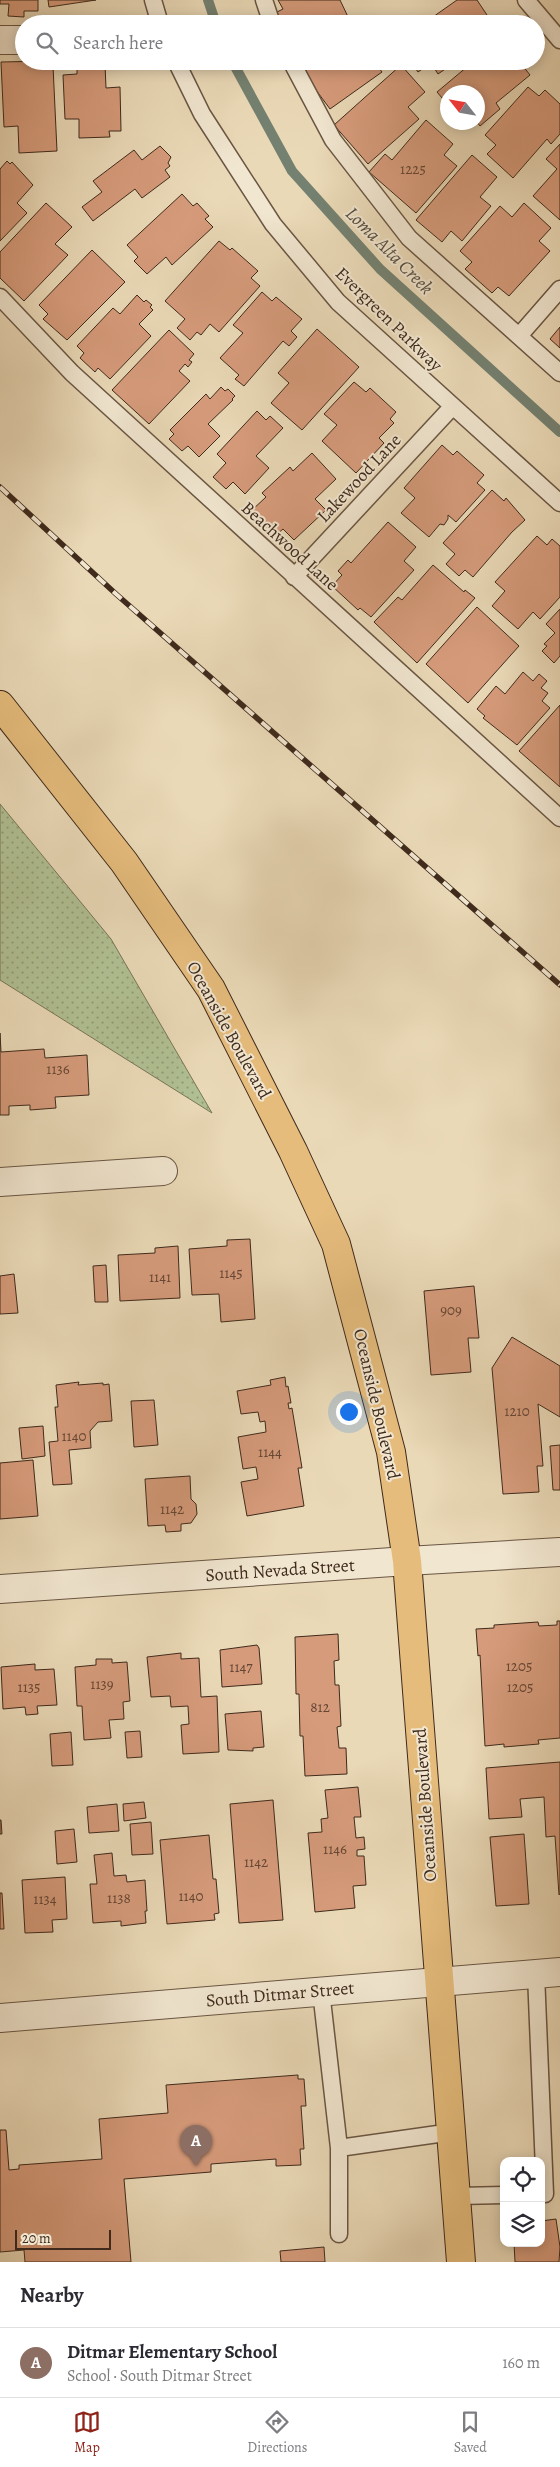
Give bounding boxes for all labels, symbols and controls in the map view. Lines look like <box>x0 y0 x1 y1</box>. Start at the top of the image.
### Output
search box <box>15 15 545 70</box>
icon: search <box>33 29 61 57</box>
text: Search here <box>73 30 163 56</box>
north arrow <box>440 85 485 130</box>
house number: 1225 <box>400 159 426 179</box>
water label: Loma Alta Creek <box>340 201 439 300</box>
street label: Evergreen Parkway <box>330 262 449 377</box>
street label: Lakewood Lane <box>312 428 406 528</box>
street label: Beachwood Lane <box>236 496 344 596</box>
street label: Oceanside Boulevard <box>181 957 277 1103</box>
house number: 1136 <box>46 1059 70 1079</box>
house number: 1145 <box>219 1263 243 1283</box>
house number: 1141 <box>149 1267 171 1287</box>
house number: 909 <box>440 1300 462 1320</box>
street label: Oceanside Boulevard <box>348 1326 406 1482</box>
your location <box>336 1399 362 1425</box>
house number: 1210 <box>504 1401 530 1421</box>
house number: 1140 <box>61 1426 87 1446</box>
house number: 1144 <box>258 1442 282 1462</box>
house number: 1142 <box>160 1499 184 1519</box>
street label: South Nevada Street <box>205 1553 356 1587</box>
house number: 1205 <box>506 1656 532 1676</box>
house number: 1147 <box>229 1657 253 1677</box>
house number: 1139 <box>90 1674 114 1694</box>
house number: 1135 <box>18 1677 40 1697</box>
house number: 1205 <box>507 1677 533 1697</box>
house number: 812 <box>310 1697 330 1717</box>
street label: Oceanside Boulevard <box>408 1727 442 1883</box>
house number: 1146 <box>323 1839 347 1859</box>
house number: 1142 <box>244 1852 268 1872</box>
house number: 1140 <box>178 1886 204 1906</box>
house number: 1138 <box>107 1888 131 1908</box>
house number: 1134 <box>33 1889 57 1909</box>
street label: South Ditmar Street <box>205 1976 355 2012</box>
pin: A <box>180 2125 212 2166</box>
map controls <box>500 2157 545 2247</box>
button: locate <box>500 2157 545 2202</box>
button: layers <box>500 2202 545 2247</box>
scale bar <box>15 2227 111 2250</box>
text: 20 m <box>22 2229 51 2248</box>
text: Nearby <box>20 2281 83 2309</box>
text: Ditmar Elementary School <box>67 2339 277 2365</box>
text: A <box>31 2352 41 2374</box>
text: 160 m <box>502 2352 540 2374</box>
text: School · South Ditmar Street <box>67 2365 252 2387</box>
tab: Map <box>73 2408 101 2457</box>
tab: Directions <box>247 2408 307 2457</box>
tab: Saved <box>454 2408 487 2457</box>

